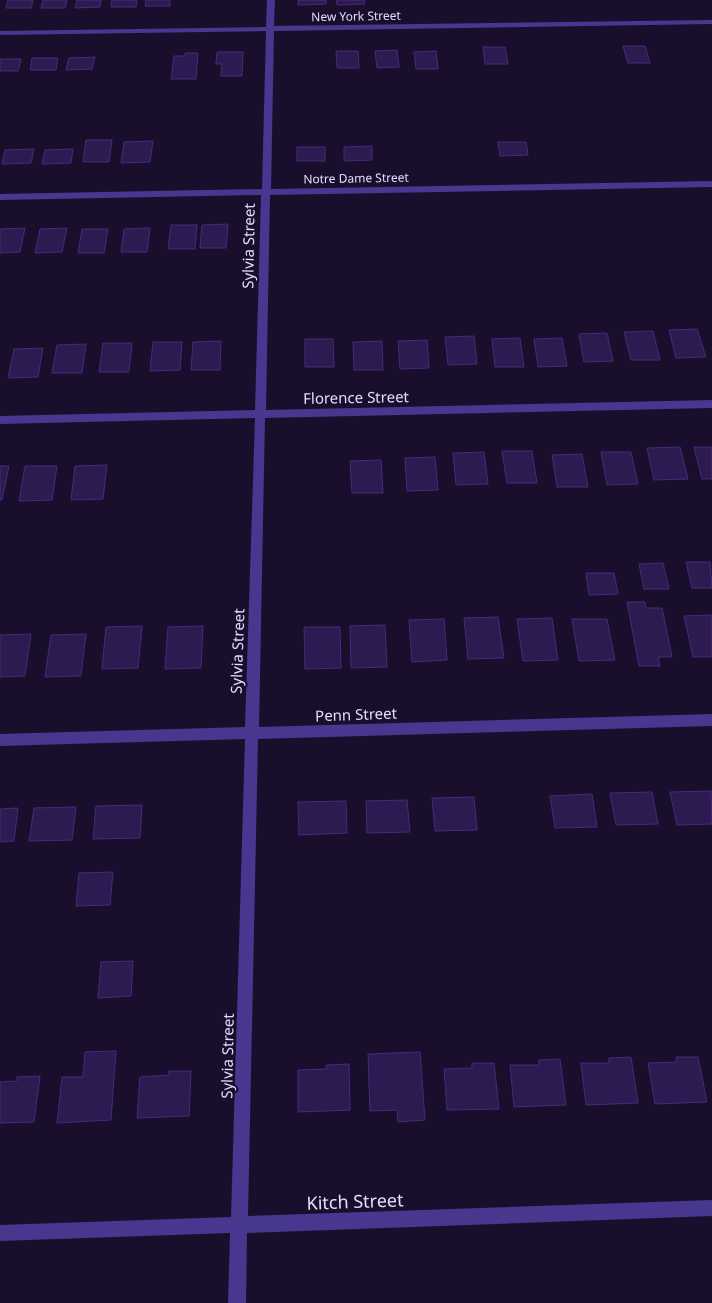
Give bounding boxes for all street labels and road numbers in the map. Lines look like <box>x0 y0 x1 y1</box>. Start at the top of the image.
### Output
street label: New York Street <box>311 7 402 25</box>
street label: Notre Dame Street <box>303 169 410 187</box>
street label: Sylvia Street <box>237 203 259 289</box>
street label: Florence Street <box>303 386 410 408</box>
street label: Sylvia Street <box>226 607 249 694</box>
street label: Penn Street <box>315 703 398 725</box>
street label: Sylvia Street <box>216 1013 238 1099</box>
street label: Kitch Street <box>306 1187 404 1215</box>

